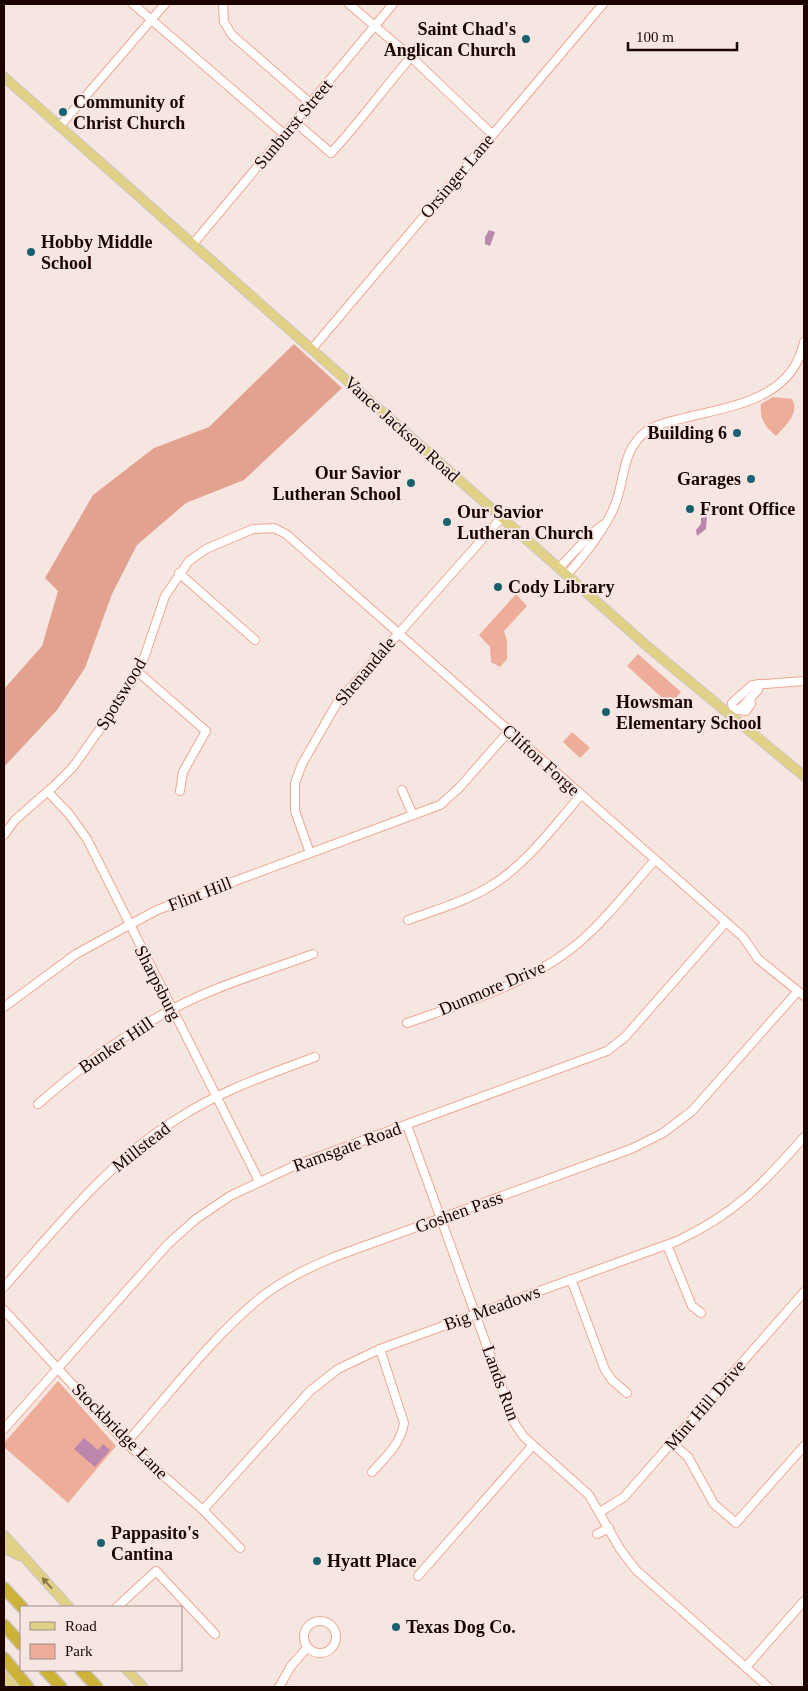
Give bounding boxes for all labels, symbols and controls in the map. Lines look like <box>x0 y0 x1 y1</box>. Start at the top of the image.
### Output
place label: Saint Chad's Anglican Church <box>384 19 516 60</box>
scale bar <box>628 20 737 52</box>
text: 100 m <box>636 29 674 45</box>
marker: Saint Chad's Anglican Church <box>520 33 532 45</box>
street label: Sunburst Street <box>250 75 336 173</box>
place label: Community of Christ Church <box>73 92 186 133</box>
marker: Community of Christ Church <box>57 106 69 118</box>
street label: Orsinger Lane <box>416 130 498 222</box>
place label: Hobby Middle School <box>41 232 153 273</box>
marker: Hobby Middle School <box>25 246 37 258</box>
street label: Vance Jackson Road <box>340 372 464 486</box>
place label: Building 6 <box>647 423 727 443</box>
marker: Building 6 <box>731 427 743 439</box>
place label: Our Savior Lutheran School <box>272 463 401 504</box>
place label: Garages <box>677 469 741 489</box>
marker: Garages <box>745 473 757 485</box>
marker: Our Savior Lutheran School <box>405 477 417 489</box>
place label: Front Office <box>700 499 795 519</box>
place label: Our Savior Lutheran Church <box>457 502 593 543</box>
marker: Front Office <box>684 503 696 515</box>
marker: Our Savior Lutheran Church <box>441 516 453 528</box>
place label: Cody Library <box>508 577 615 597</box>
marker: Cody Library <box>492 581 504 593</box>
street label: Shenandale <box>331 633 399 709</box>
street label: Spotswood <box>92 655 150 733</box>
place label: Howsman Elementary School <box>616 692 762 733</box>
marker: Howsman Elementary School <box>600 706 612 718</box>
street label: Clifton Forge <box>498 720 584 800</box>
street label: Flint Hill <box>165 873 235 915</box>
street label: Sharpsburg <box>131 942 185 1024</box>
street label: Dunmore Drive <box>436 957 548 1019</box>
street label: Bunker Hill <box>75 1013 157 1077</box>
street label: Millstead <box>108 1118 174 1176</box>
street label: Ramsgate Road <box>290 1118 404 1176</box>
street label: Goshen Pass <box>413 1187 505 1237</box>
street label: Big Meadows <box>441 1281 543 1335</box>
street label: Lands Run <box>478 1343 524 1423</box>
street label: Mint Hill Drive <box>660 1356 750 1454</box>
street label: Stockbridge Lane <box>68 1379 172 1483</box>
place label: Pappasito's Cantina <box>111 1523 199 1564</box>
marker: Pappasito's Cantina <box>95 1537 107 1549</box>
place label: Hyatt Place <box>327 1551 416 1571</box>
marker: Hyatt Place <box>311 1555 323 1567</box>
one-way arrow <box>42 1576 53 1589</box>
legend <box>20 1606 182 1671</box>
place label: Texas Dog Co. <box>406 1617 516 1637</box>
text: Road <box>65 1618 97 1634</box>
marker: Texas Dog Co. <box>390 1621 402 1633</box>
text: Park <box>65 1643 93 1659</box>

